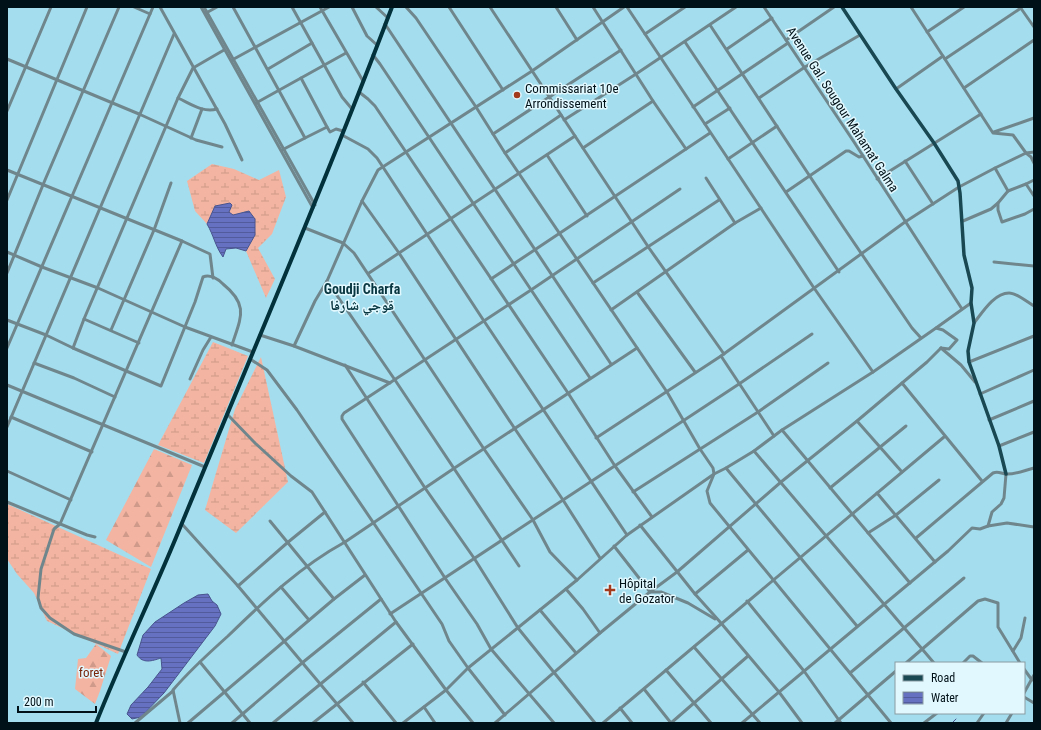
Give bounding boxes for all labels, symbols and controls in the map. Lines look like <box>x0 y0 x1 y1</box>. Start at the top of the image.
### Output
street label: Avenue Gal. Sougour Mahamat Galma <box>784 24 902 195</box>
place label: Commissariat 10e Arrondissement <box>525 81 618 111</box>
marker: Commissariat 10e Arrondissement <box>512 90 522 100</box>
district label: Goudji Charfa قوجي شارفا <box>324 281 401 316</box>
place label: Hôpital de Gozator <box>619 576 675 606</box>
marker: Hôpital de Gozator <box>604 584 616 596</box>
legend <box>895 662 1025 714</box>
park label: foret <box>79 665 103 680</box>
text: Road <box>931 671 955 685</box>
scale bar <box>18 688 96 714</box>
text: Water <box>931 691 959 705</box>
text: 200 m <box>24 695 54 709</box>

